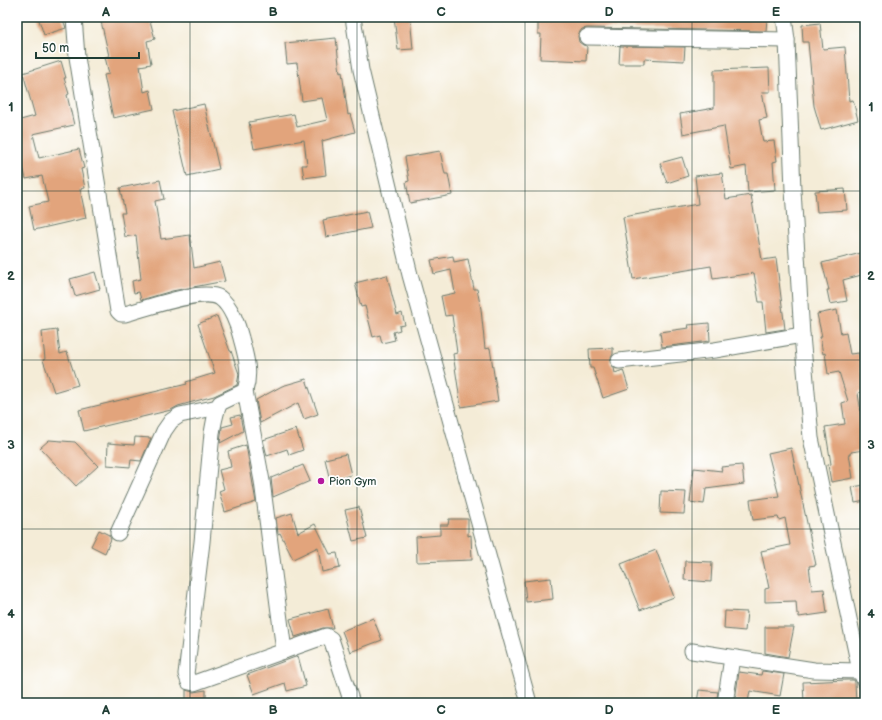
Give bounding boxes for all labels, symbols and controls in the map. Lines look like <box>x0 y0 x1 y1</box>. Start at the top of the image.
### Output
text: A <box>101 4 110 20</box>
text: B <box>268 4 278 20</box>
text: C <box>436 4 446 20</box>
text: D <box>604 4 614 20</box>
text: E <box>772 4 781 20</box>
scale bar <box>36 34 139 60</box>
text: 50 m <box>42 41 69 56</box>
text: 1 <box>8 99 14 115</box>
text: 1 <box>868 99 874 115</box>
text: 2 <box>7 268 15 284</box>
text: 2 <box>867 268 875 284</box>
text: 3 <box>7 437 15 453</box>
text: 3 <box>867 437 875 453</box>
place label: Pion Gym <box>329 475 376 488</box>
marker: Pion Gym <box>316 476 326 486</box>
text: 4 <box>7 606 15 622</box>
text: 4 <box>867 606 875 622</box>
text: A <box>101 702 110 718</box>
text: B <box>268 702 278 718</box>
text: C <box>436 702 446 718</box>
text: D <box>604 702 614 718</box>
text: E <box>772 702 781 718</box>

